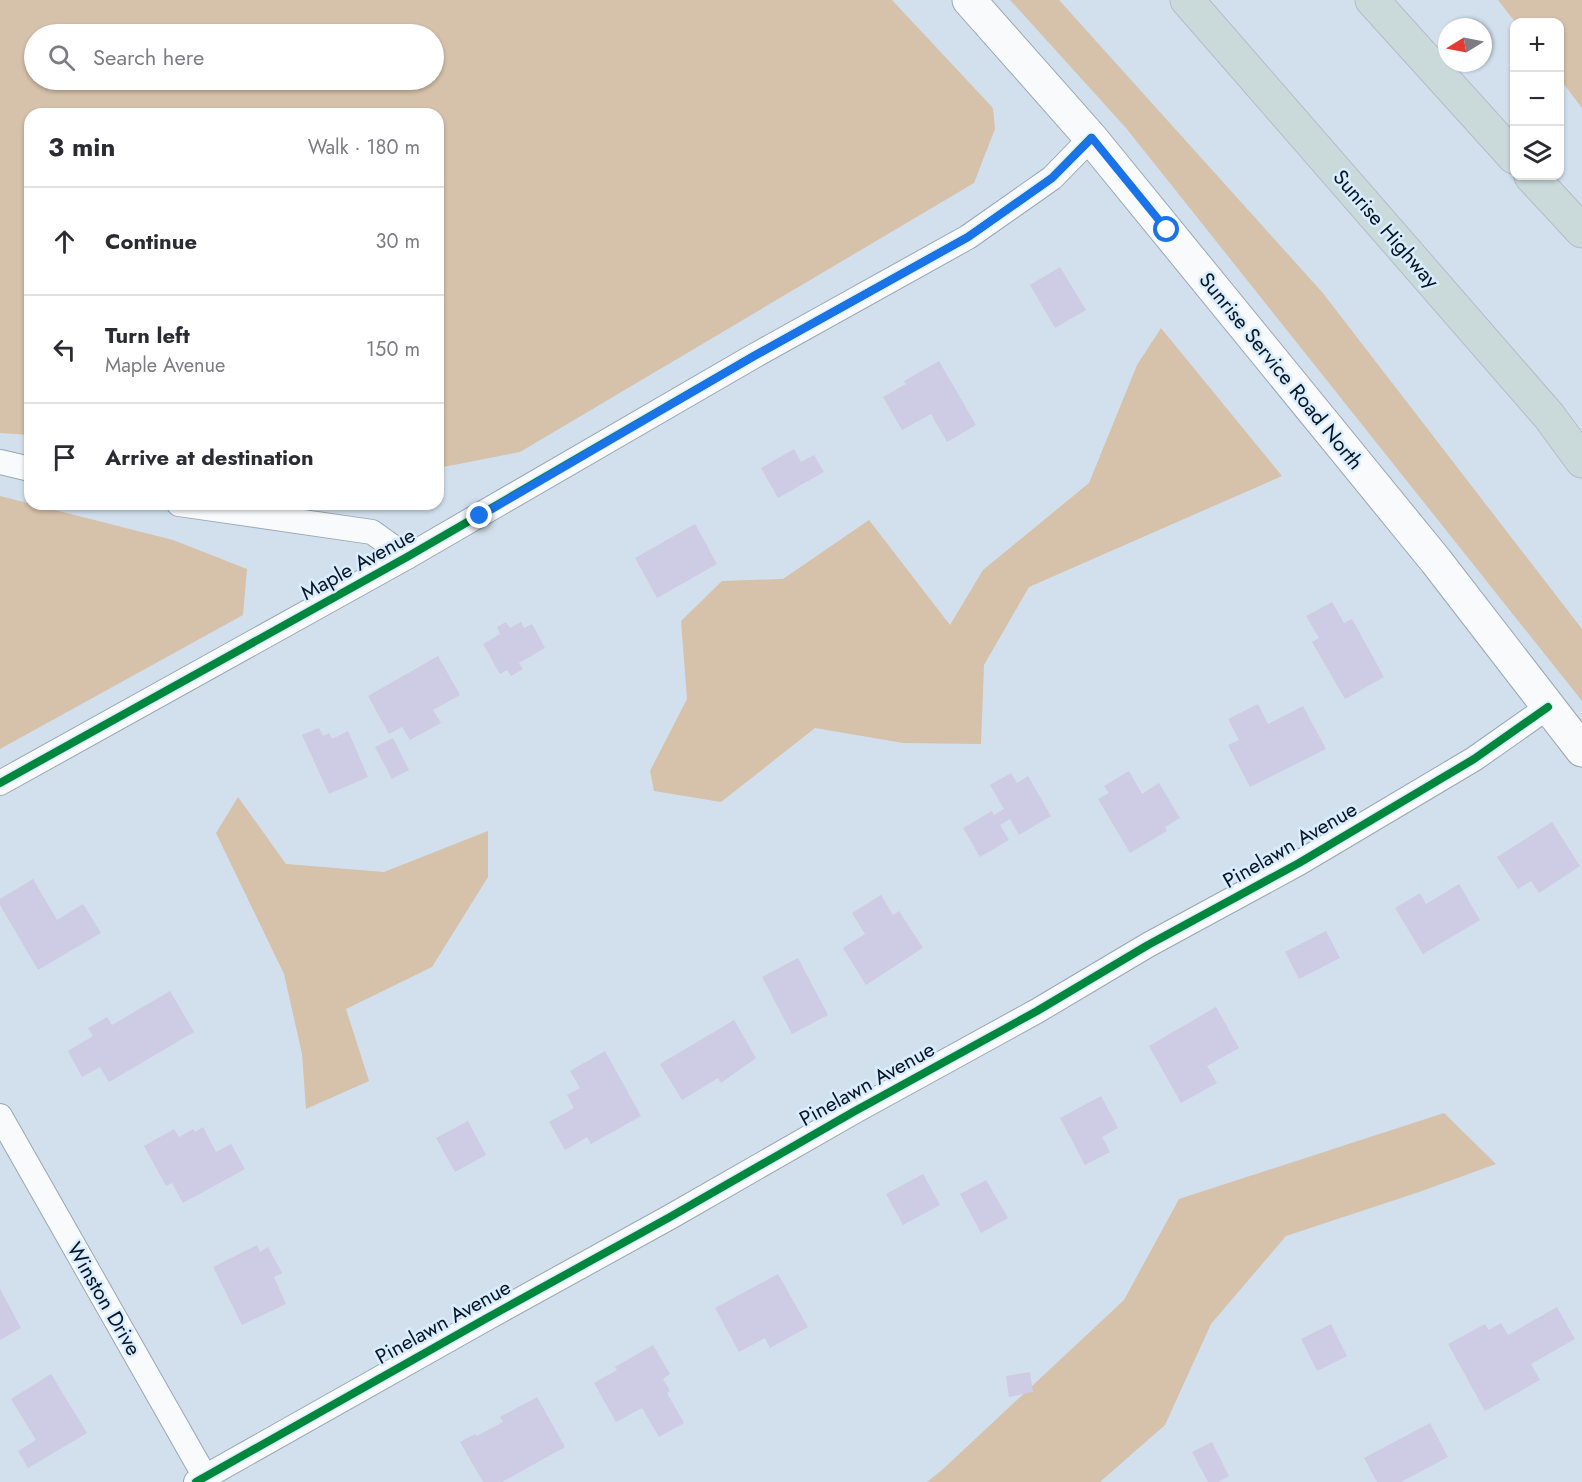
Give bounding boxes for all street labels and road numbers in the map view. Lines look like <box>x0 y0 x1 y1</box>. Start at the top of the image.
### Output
street label: Sunrise Highway <box>1326 163 1447 296</box>
street label: Sunrise Service Road North <box>1192 266 1370 476</box>
street label: Maple Avenue <box>295 520 421 608</box>
street label: Pinelawn Avenue <box>1217 794 1363 896</box>
street label: Pinelawn Avenue <box>794 1034 940 1134</box>
street label: Winston Drive <box>59 1237 149 1361</box>
street label: Pinelawn Avenue <box>370 1272 516 1372</box>

